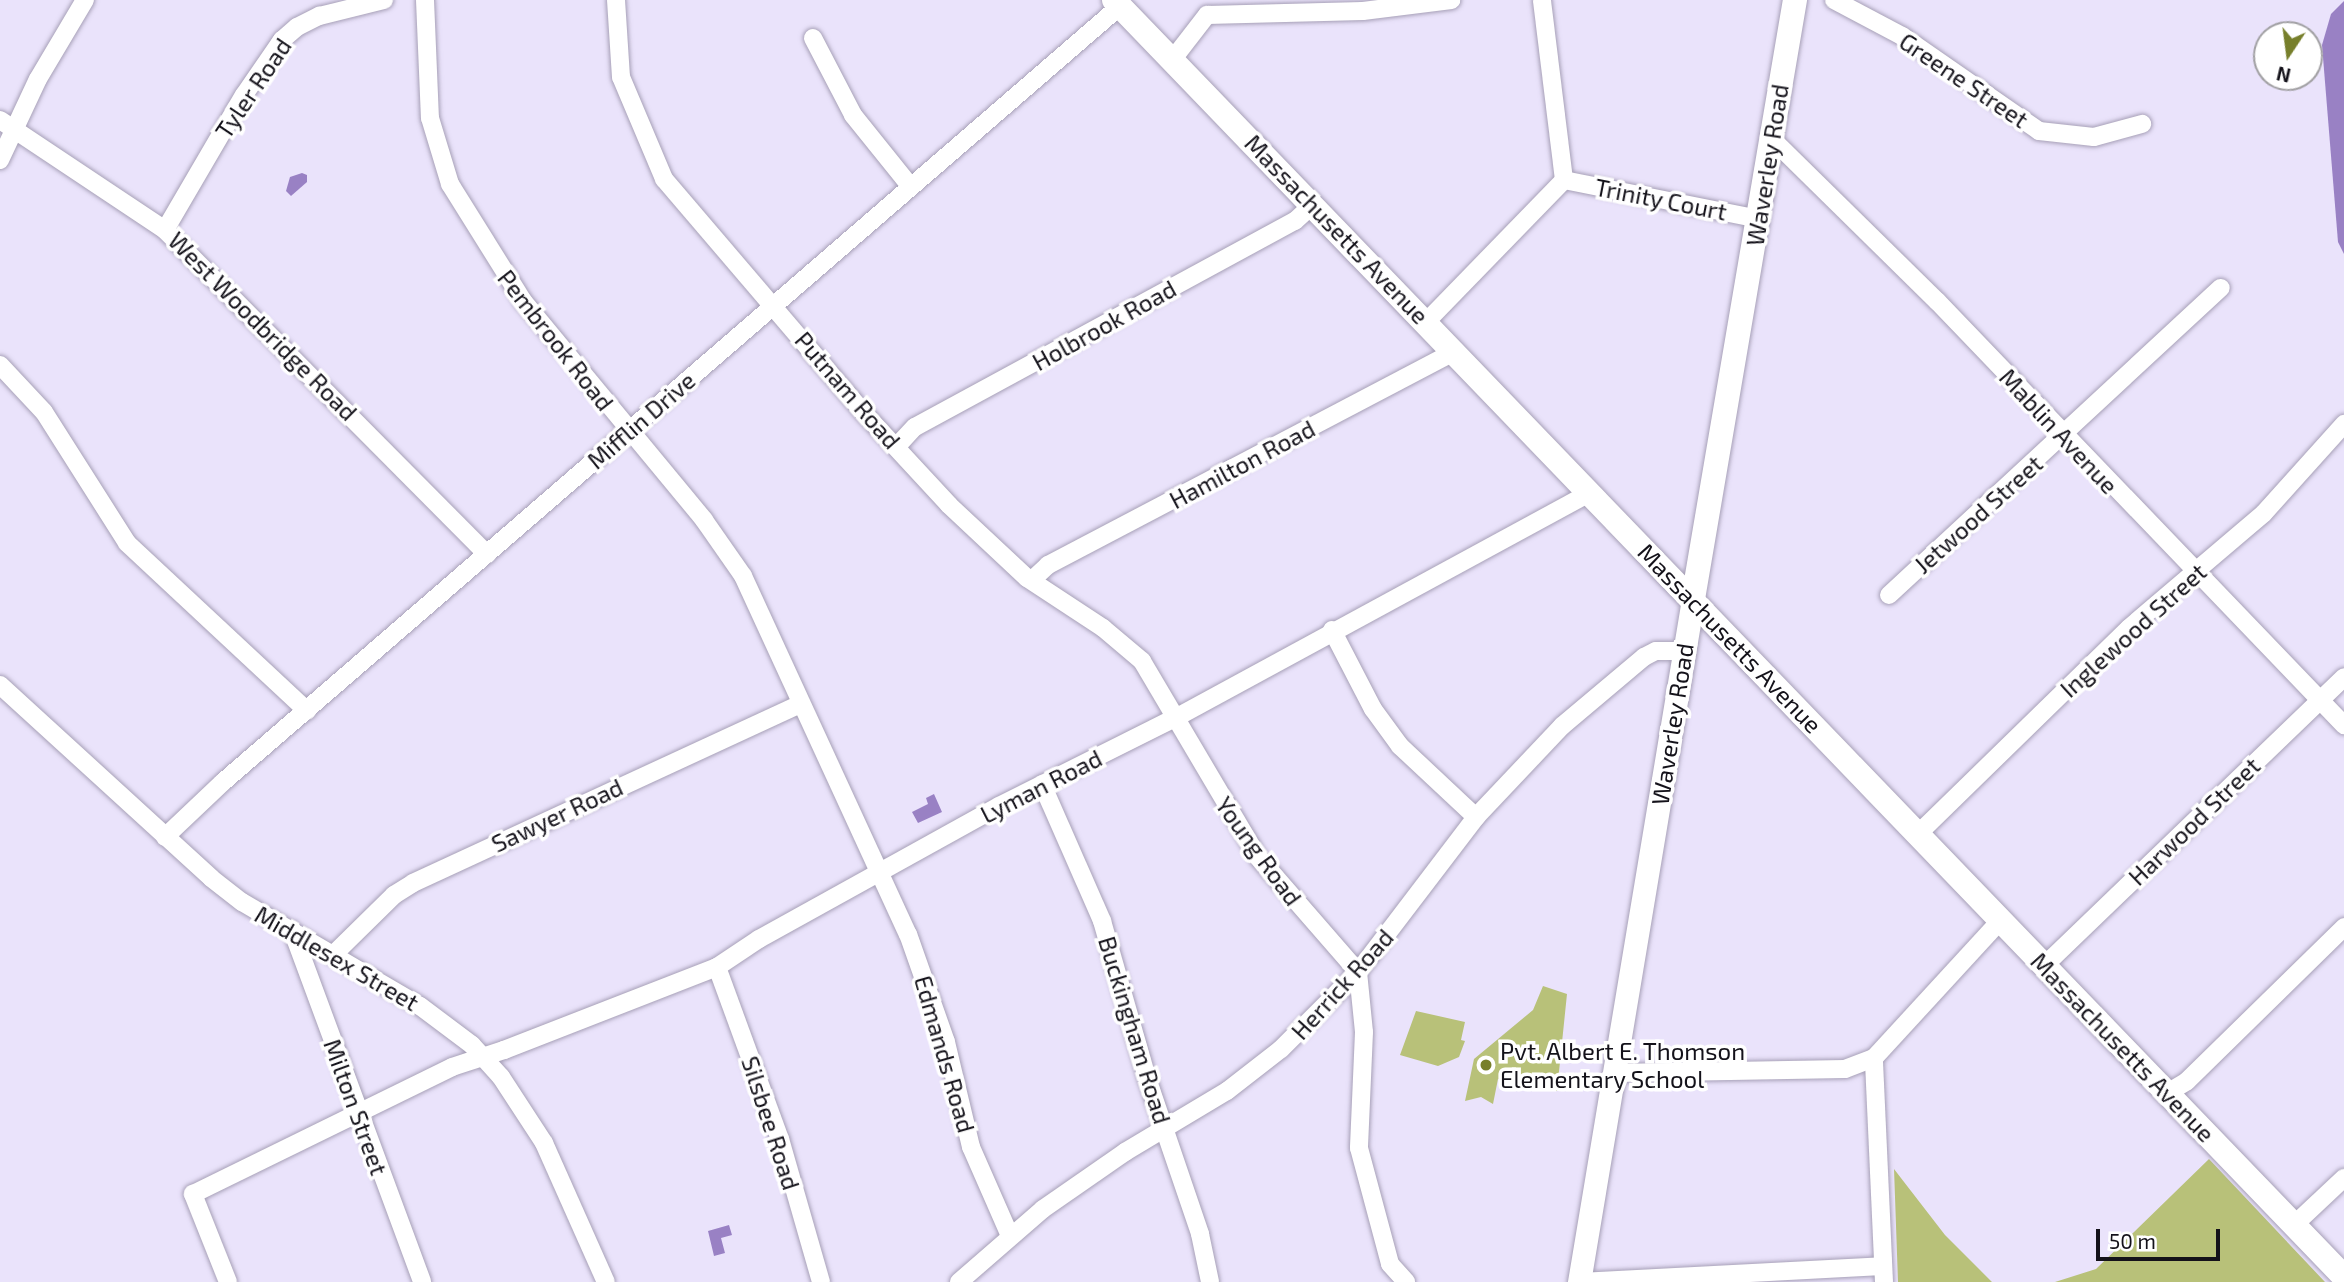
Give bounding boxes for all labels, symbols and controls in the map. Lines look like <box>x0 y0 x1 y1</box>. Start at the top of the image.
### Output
north arrow <box>2253 21 2323 91</box>
street label: Greene Street <box>1894 26 2034 134</box>
street label: Tyler Road <box>209 32 297 144</box>
text: N <box>2274 62 2293 88</box>
street label: Waverley Road <box>1740 82 1794 248</box>
street label: Massachusetts Avenue <box>1239 128 1435 330</box>
street label: Trinity Court <box>1592 172 1730 226</box>
street label: West Woodbridge Road <box>163 226 363 426</box>
street label: Pembrook Road <box>492 264 620 416</box>
street label: Holbrook Road <box>1027 274 1181 376</box>
street label: Putnam Road <box>789 326 907 454</box>
street label: Mablin Avenue <box>1994 362 2124 500</box>
street label: Mifflin Drive <box>581 365 701 475</box>
street label: Hamilton Road <box>1164 414 1320 514</box>
street label: Jetwood Street <box>1908 449 2048 579</box>
street label: Massachusetts Avenue <box>1632 537 1828 739</box>
street label: Inglewood Street <box>2054 557 2212 703</box>
street label: Waverley Road <box>1645 641 1699 807</box>
street label: Lyman Road <box>976 743 1106 829</box>
street label: Harwood Street <box>2122 751 2266 891</box>
street label: Sawyer Road <box>487 772 627 858</box>
street label: Young Road <box>1210 791 1308 911</box>
street label: Middlesex Street <box>250 899 424 1017</box>
street label: Herrick Road <box>1285 923 1399 1045</box>
street label: Buckingham Road <box>1093 933 1177 1127</box>
street label: Massachusetts Avenue <box>2025 946 2221 1148</box>
street label: Edmands Road <box>909 972 981 1136</box>
street label: Milton Street <box>318 1035 394 1179</box>
place label: Pvt. Albert E. Thomson Elementary School <box>1500 1037 1746 1093</box>
street label: Silsbee Road <box>736 1053 806 1193</box>
marker: Pvt. Albert E. Thomson Elementary School <box>1478 1057 1494 1073</box>
scale bar <box>2099 1216 2223 1260</box>
text: 50 m <box>2109 1228 2156 1253</box>

